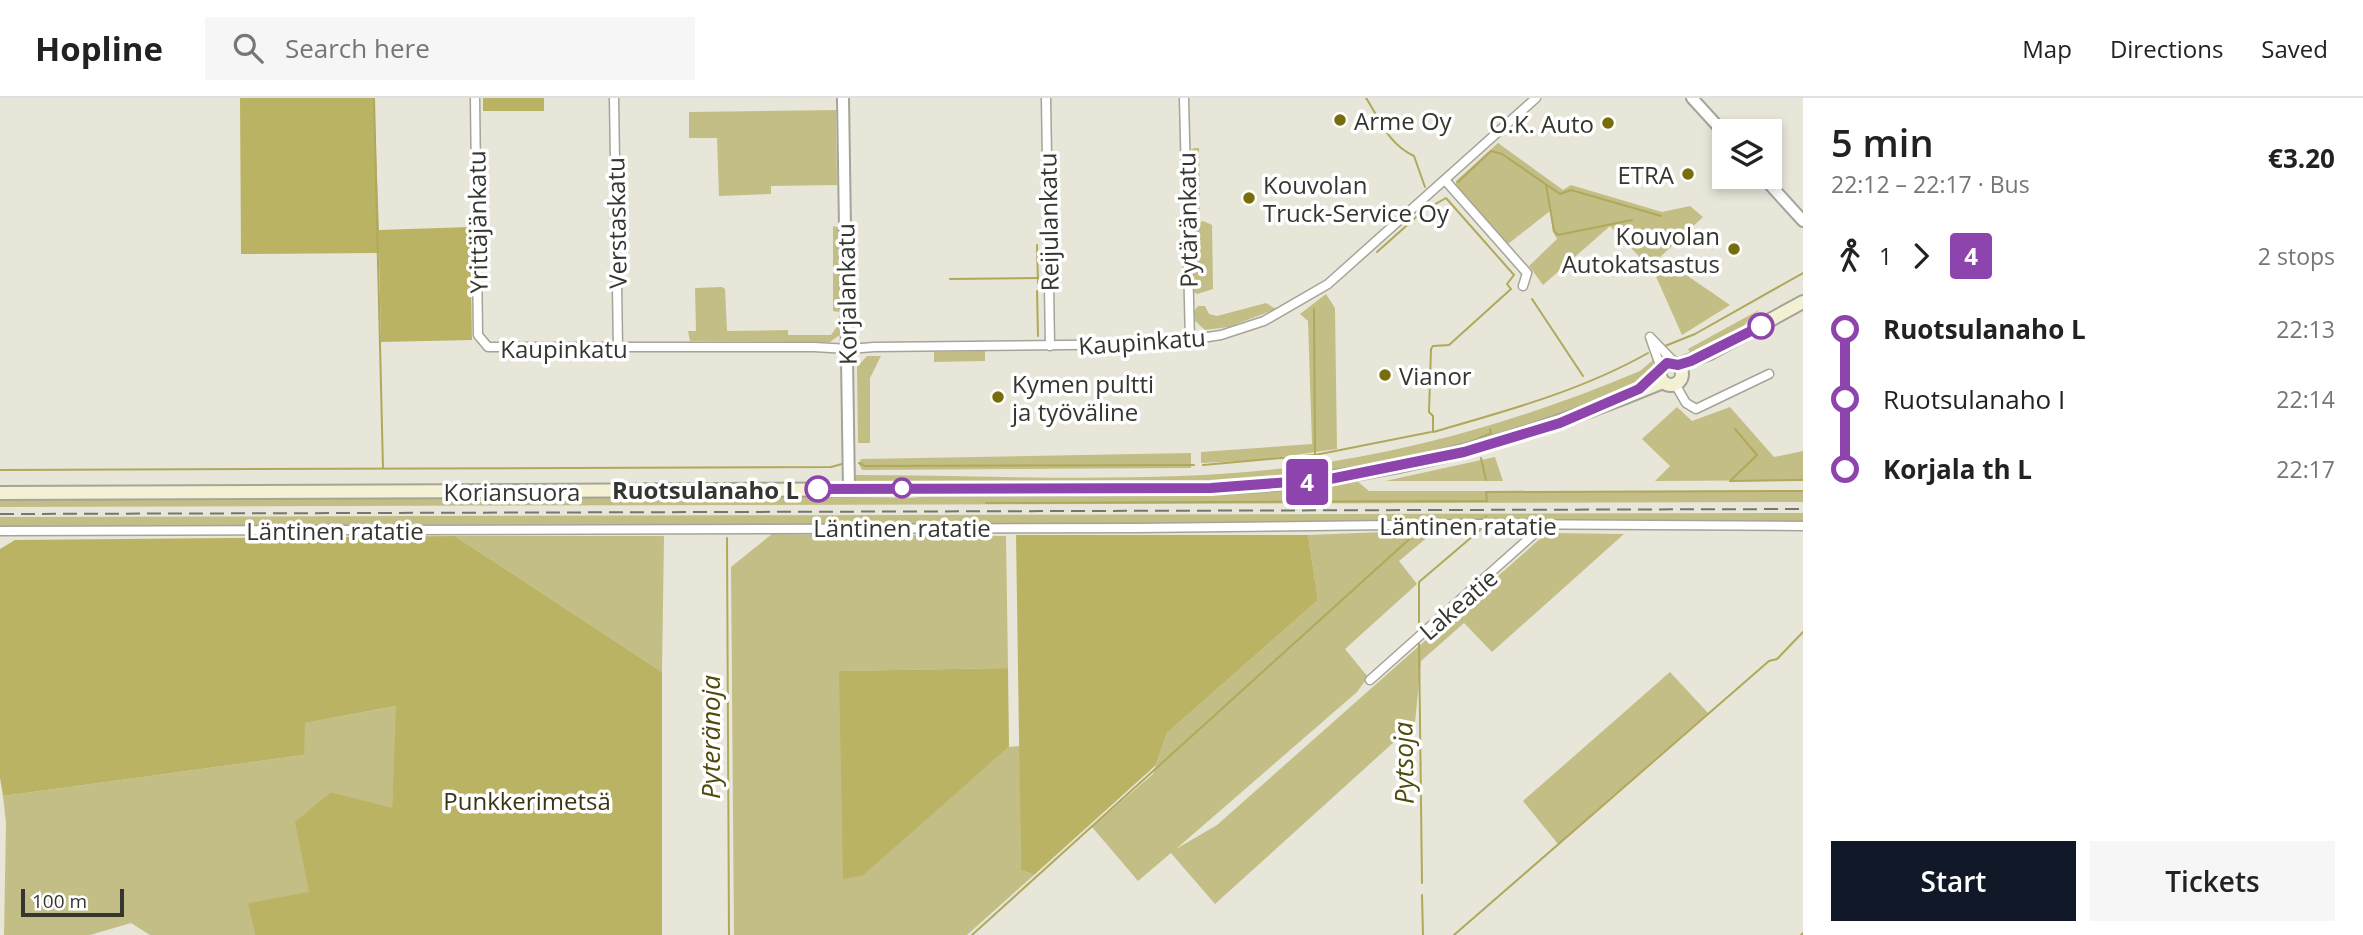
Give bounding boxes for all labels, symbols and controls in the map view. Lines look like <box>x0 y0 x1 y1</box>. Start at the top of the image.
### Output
search box <box>205 17 695 80</box>
text: Hopline <box>35 26 163 71</box>
icon: search <box>229 29 267 67</box>
text: Search here <box>285 30 430 66</box>
text: Map <box>2022 32 2072 65</box>
text: Directions <box>2110 32 2223 65</box>
text: Saved <box>2261 32 2328 65</box>
place label: Arme Oy <box>1354 104 1453 137</box>
place label: O.K. Auto <box>1489 107 1594 140</box>
marker: Arme Oy <box>1332 112 1348 128</box>
marker: O.K. Auto <box>1600 115 1616 131</box>
text: 5 min <box>1831 116 1934 168</box>
map controls <box>1712 119 1782 189</box>
button: layers <box>1712 119 1782 189</box>
text: €3.20 <box>2268 140 2335 176</box>
street label: Yrittäjänkatu <box>459 150 495 294</box>
street label: Reijulankatu <box>1030 152 1066 292</box>
street label: Pytäränkatu <box>1169 152 1205 288</box>
street label: Verstaskatu <box>598 157 634 289</box>
place label: ETRA <box>1617 158 1675 191</box>
marker: ETRA <box>1680 166 1696 182</box>
place label: Kouvolan Truck-Service Oy <box>1263 168 1450 229</box>
text: 22:12 – 22:17 · Bus <box>1831 168 2030 200</box>
marker: Kouvolan Truck-Service Oy <box>1241 190 1257 206</box>
place label: Kouvolan Autokatsastus <box>1562 219 1720 280</box>
street label: Korjalankatu <box>828 223 864 365</box>
icon: walk <box>1831 237 1869 275</box>
icon: forward <box>1902 237 1940 275</box>
text: 4 <box>1964 239 1978 272</box>
text: 1 <box>1879 240 1892 272</box>
text: 2 stops <box>2258 240 2335 272</box>
marker: Kouvolan Autokatsastus <box>1726 241 1742 257</box>
text: Ruotsulanaho L <box>1883 311 2086 347</box>
unlabelled marker <box>1748 313 1774 339</box>
text: 22:13 <box>2276 313 2335 345</box>
street label: Kaupinkatu <box>1077 320 1207 362</box>
street label: Kaupinkatu <box>500 332 628 365</box>
place label: Vianor <box>1399 359 1472 392</box>
place label: Kymen pultti ja työväline <box>1010 367 1154 428</box>
marker: Vianor <box>1377 367 1393 383</box>
text: Ruotsulanaho I <box>1883 381 2065 417</box>
text: 22:14 <box>2276 383 2335 415</box>
marker: Kymen pultti ja työväline <box>990 389 1006 405</box>
text: Korjala th L <box>1883 451 2032 487</box>
text: 22:17 <box>2276 453 2335 485</box>
line badge: 4 <box>1284 459 1330 505</box>
text: 4 <box>1300 465 1314 498</box>
place label: Ruotsulanaho L <box>612 473 799 506</box>
street label: Koriansuora <box>444 475 580 508</box>
marker: Ruotsulanaho L <box>805 476 831 502</box>
unlabelled marker <box>892 478 912 498</box>
street label: Läntinen ratatie <box>1379 509 1557 542</box>
street label: Läntinen ratatie <box>813 511 991 544</box>
street label: Läntinen ratatie <box>246 514 424 547</box>
street label: Lakeatie <box>1412 561 1504 647</box>
water label: Pyteränoja <box>692 675 728 799</box>
water label: Pytsoja <box>1384 721 1422 804</box>
park label: Punkkerimetsä <box>443 784 611 817</box>
button: Start <box>1831 841 2076 921</box>
button: Tickets <box>2090 841 2335 921</box>
scale bar <box>21 886 124 918</box>
text: 100 m <box>32 888 87 914</box>

